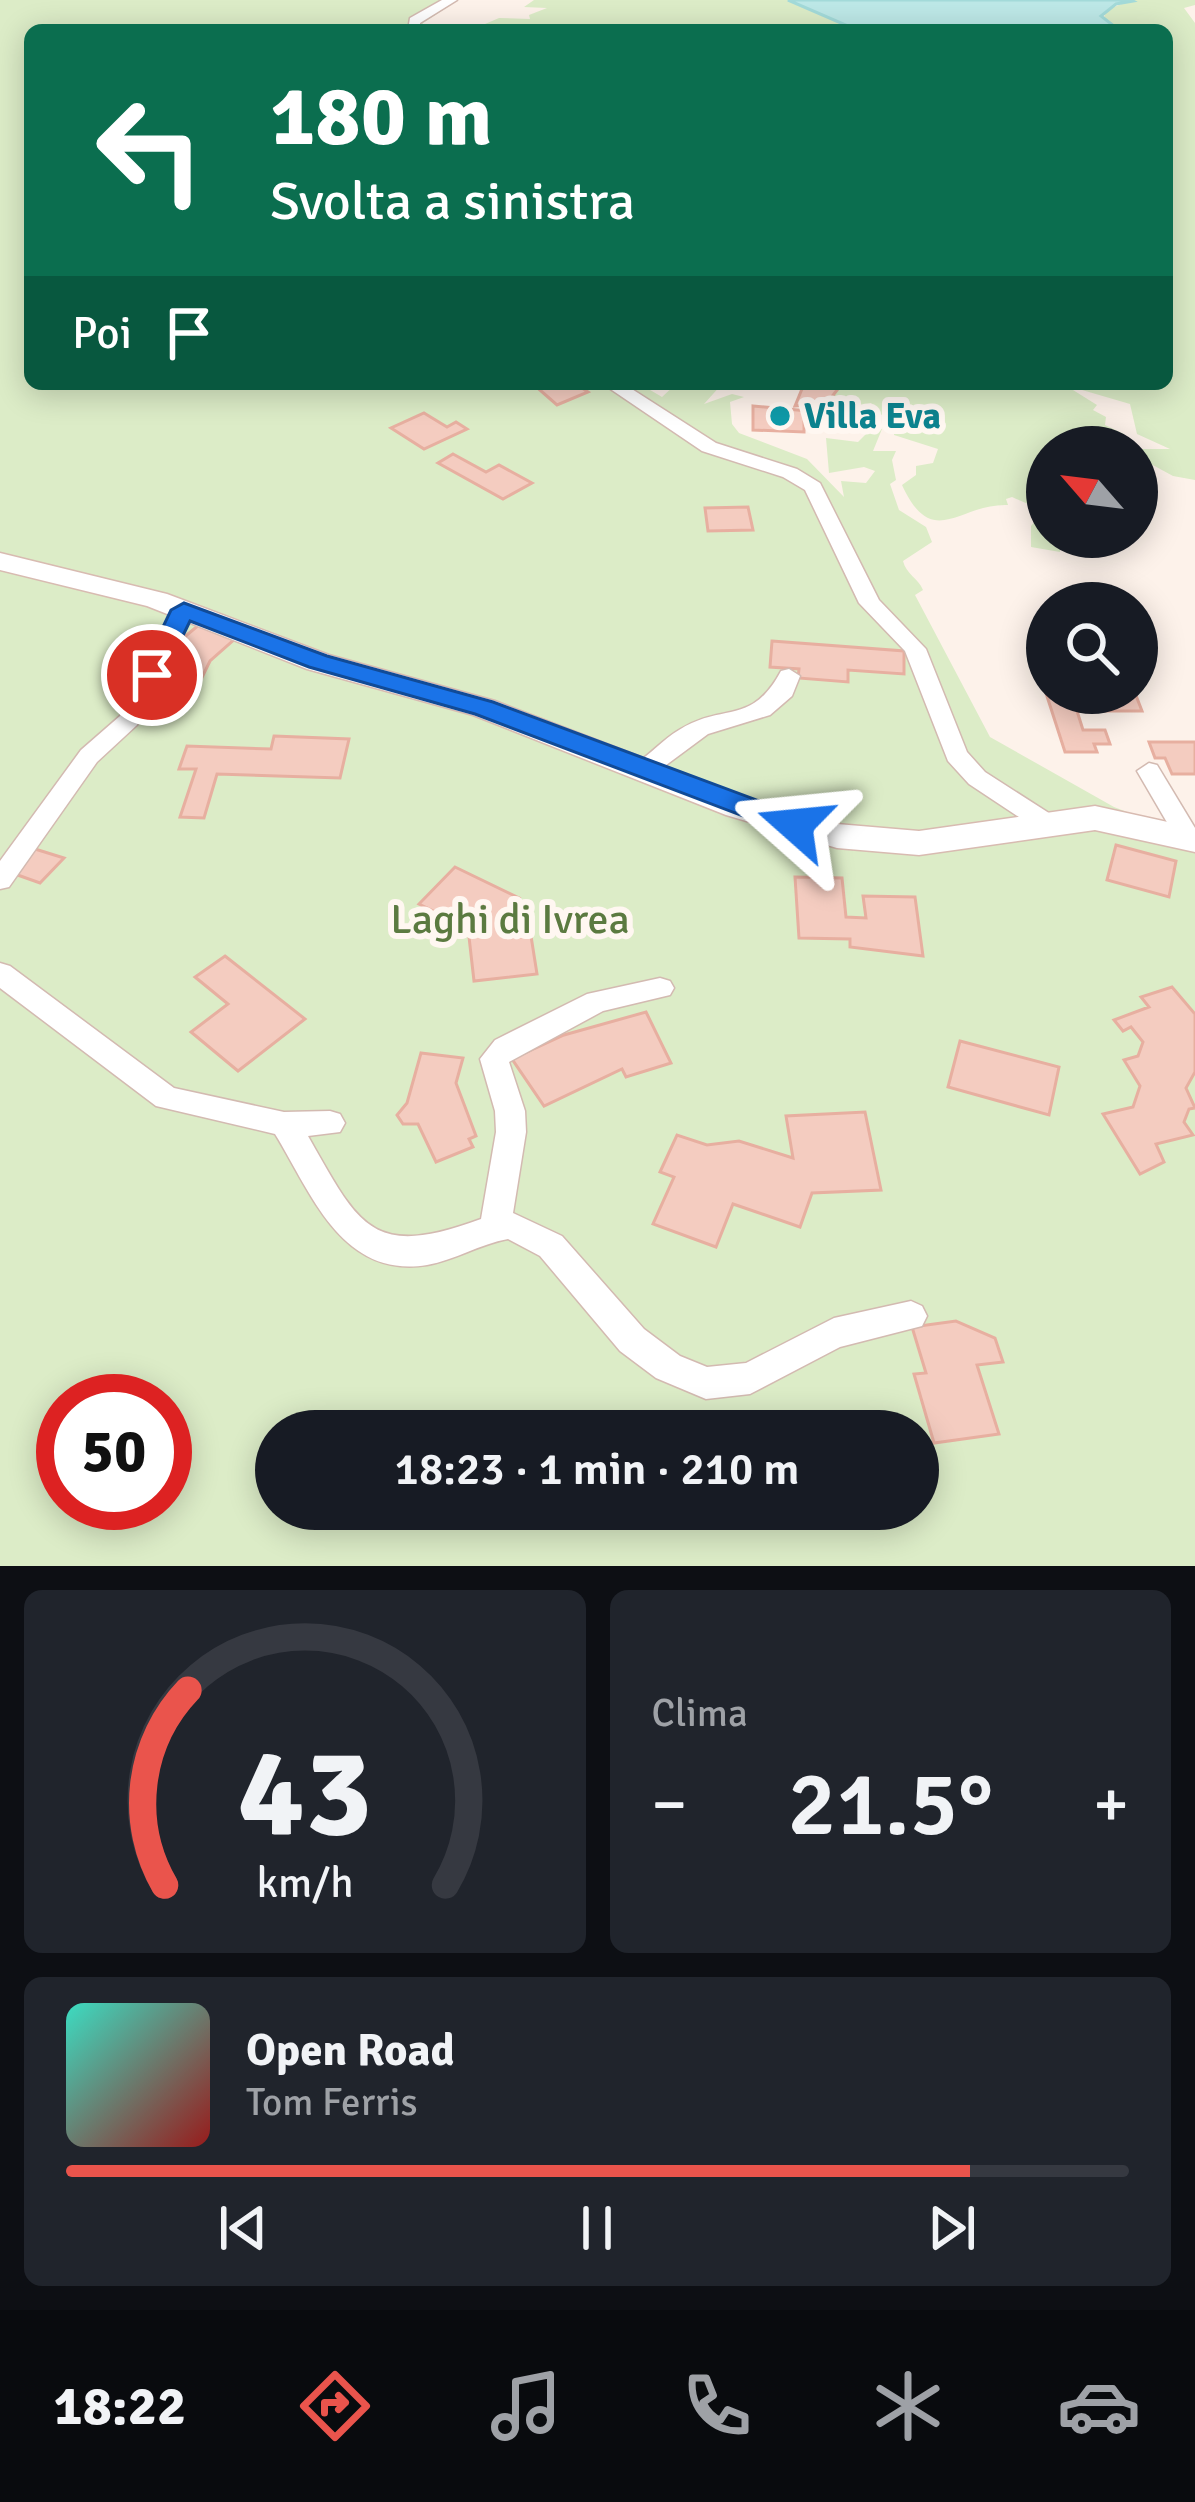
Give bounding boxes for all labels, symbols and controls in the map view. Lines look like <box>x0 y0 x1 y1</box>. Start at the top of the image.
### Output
text: 180 m <box>270 65 492 169</box>
icon: left <box>72 72 228 228</box>
text: Svolta a sinistra <box>270 168 635 235</box>
icon: arrive <box>156 300 222 366</box>
text: Poi <box>72 306 132 361</box>
place label: Villa Eva <box>804 394 941 439</box>
marker: Villa Eva <box>767 403 793 429</box>
north arrow <box>1026 426 1158 558</box>
map controls <box>1026 426 1158 714</box>
button: search <box>1026 582 1158 714</box>
pin <box>101 624 203 726</box>
icon: arrive <box>119 642 185 708</box>
position arrow <box>732 762 858 888</box>
park label: Laghi di Ivrea <box>390 894 630 945</box>
speed limit sign: 50 <box>36 1374 192 1530</box>
text: 18:23 · 1 min · 210 m <box>395 1442 799 1497</box>
text: Clima <box>652 1689 748 1737</box>
text: 43 <box>237 1717 372 1870</box>
text: 21.5° <box>788 1749 993 1860</box>
text: − <box>652 1764 687 1845</box>
text: + <box>1093 1764 1129 1845</box>
text: km/h <box>256 1856 353 1909</box>
text: Open Road <box>246 2023 455 2078</box>
text: Tom Ferris <box>246 2078 418 2126</box>
icon: previous <box>210 2195 276 2261</box>
icon: pause <box>564 2195 630 2261</box>
icon: next <box>919 2195 985 2261</box>
icon: directions <box>293 2364 377 2448</box>
icon: music <box>484 2364 568 2448</box>
icon: phone <box>675 2364 759 2448</box>
icon: climate <box>866 2364 950 2448</box>
icon: car <box>1057 2364 1141 2448</box>
text: 18:22 <box>54 2373 186 2440</box>

